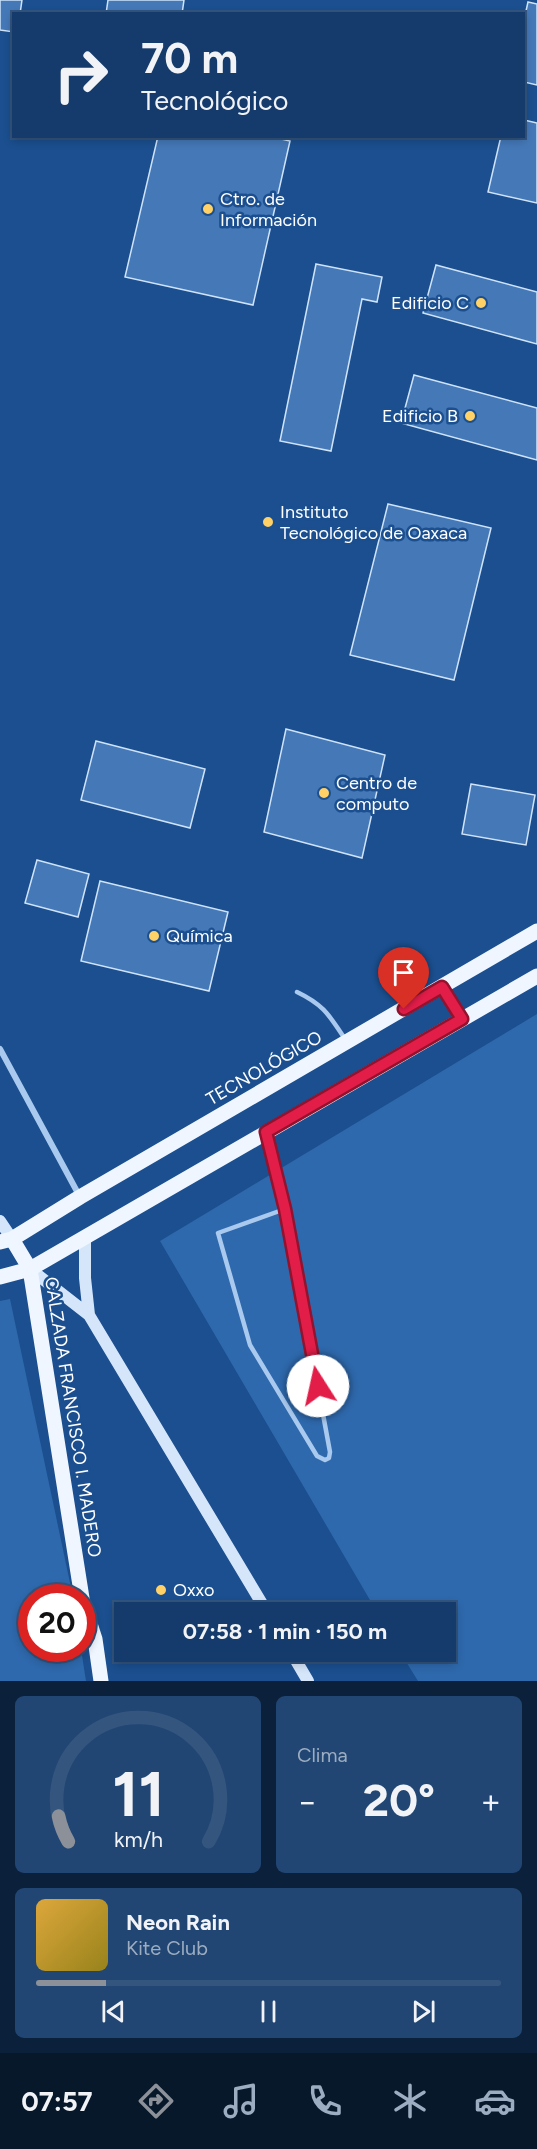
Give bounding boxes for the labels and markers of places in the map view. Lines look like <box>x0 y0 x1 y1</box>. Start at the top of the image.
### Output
place label: Ctro. de Información <box>220 188 317 231</box>
marker: Ctro. de Información <box>201 202 215 216</box>
place label: Edificio C <box>391 292 469 314</box>
marker: Edificio C <box>474 296 488 310</box>
place label: Edificio B <box>382 405 458 427</box>
marker: Edificio B <box>463 409 477 423</box>
place label: Instituto Tecnológico de Oaxaca <box>280 501 467 544</box>
marker: Instituto Tecnológico de Oaxaca <box>261 515 275 529</box>
place label: Centro de computo <box>336 772 417 815</box>
marker: Centro de computo <box>317 786 331 800</box>
place label: Química <box>166 925 233 947</box>
marker: Química <box>147 929 161 943</box>
pin <box>378 947 429 1009</box>
place label: Oxxo <box>173 1579 214 1601</box>
marker: Oxxo <box>154 1583 168 1597</box>

